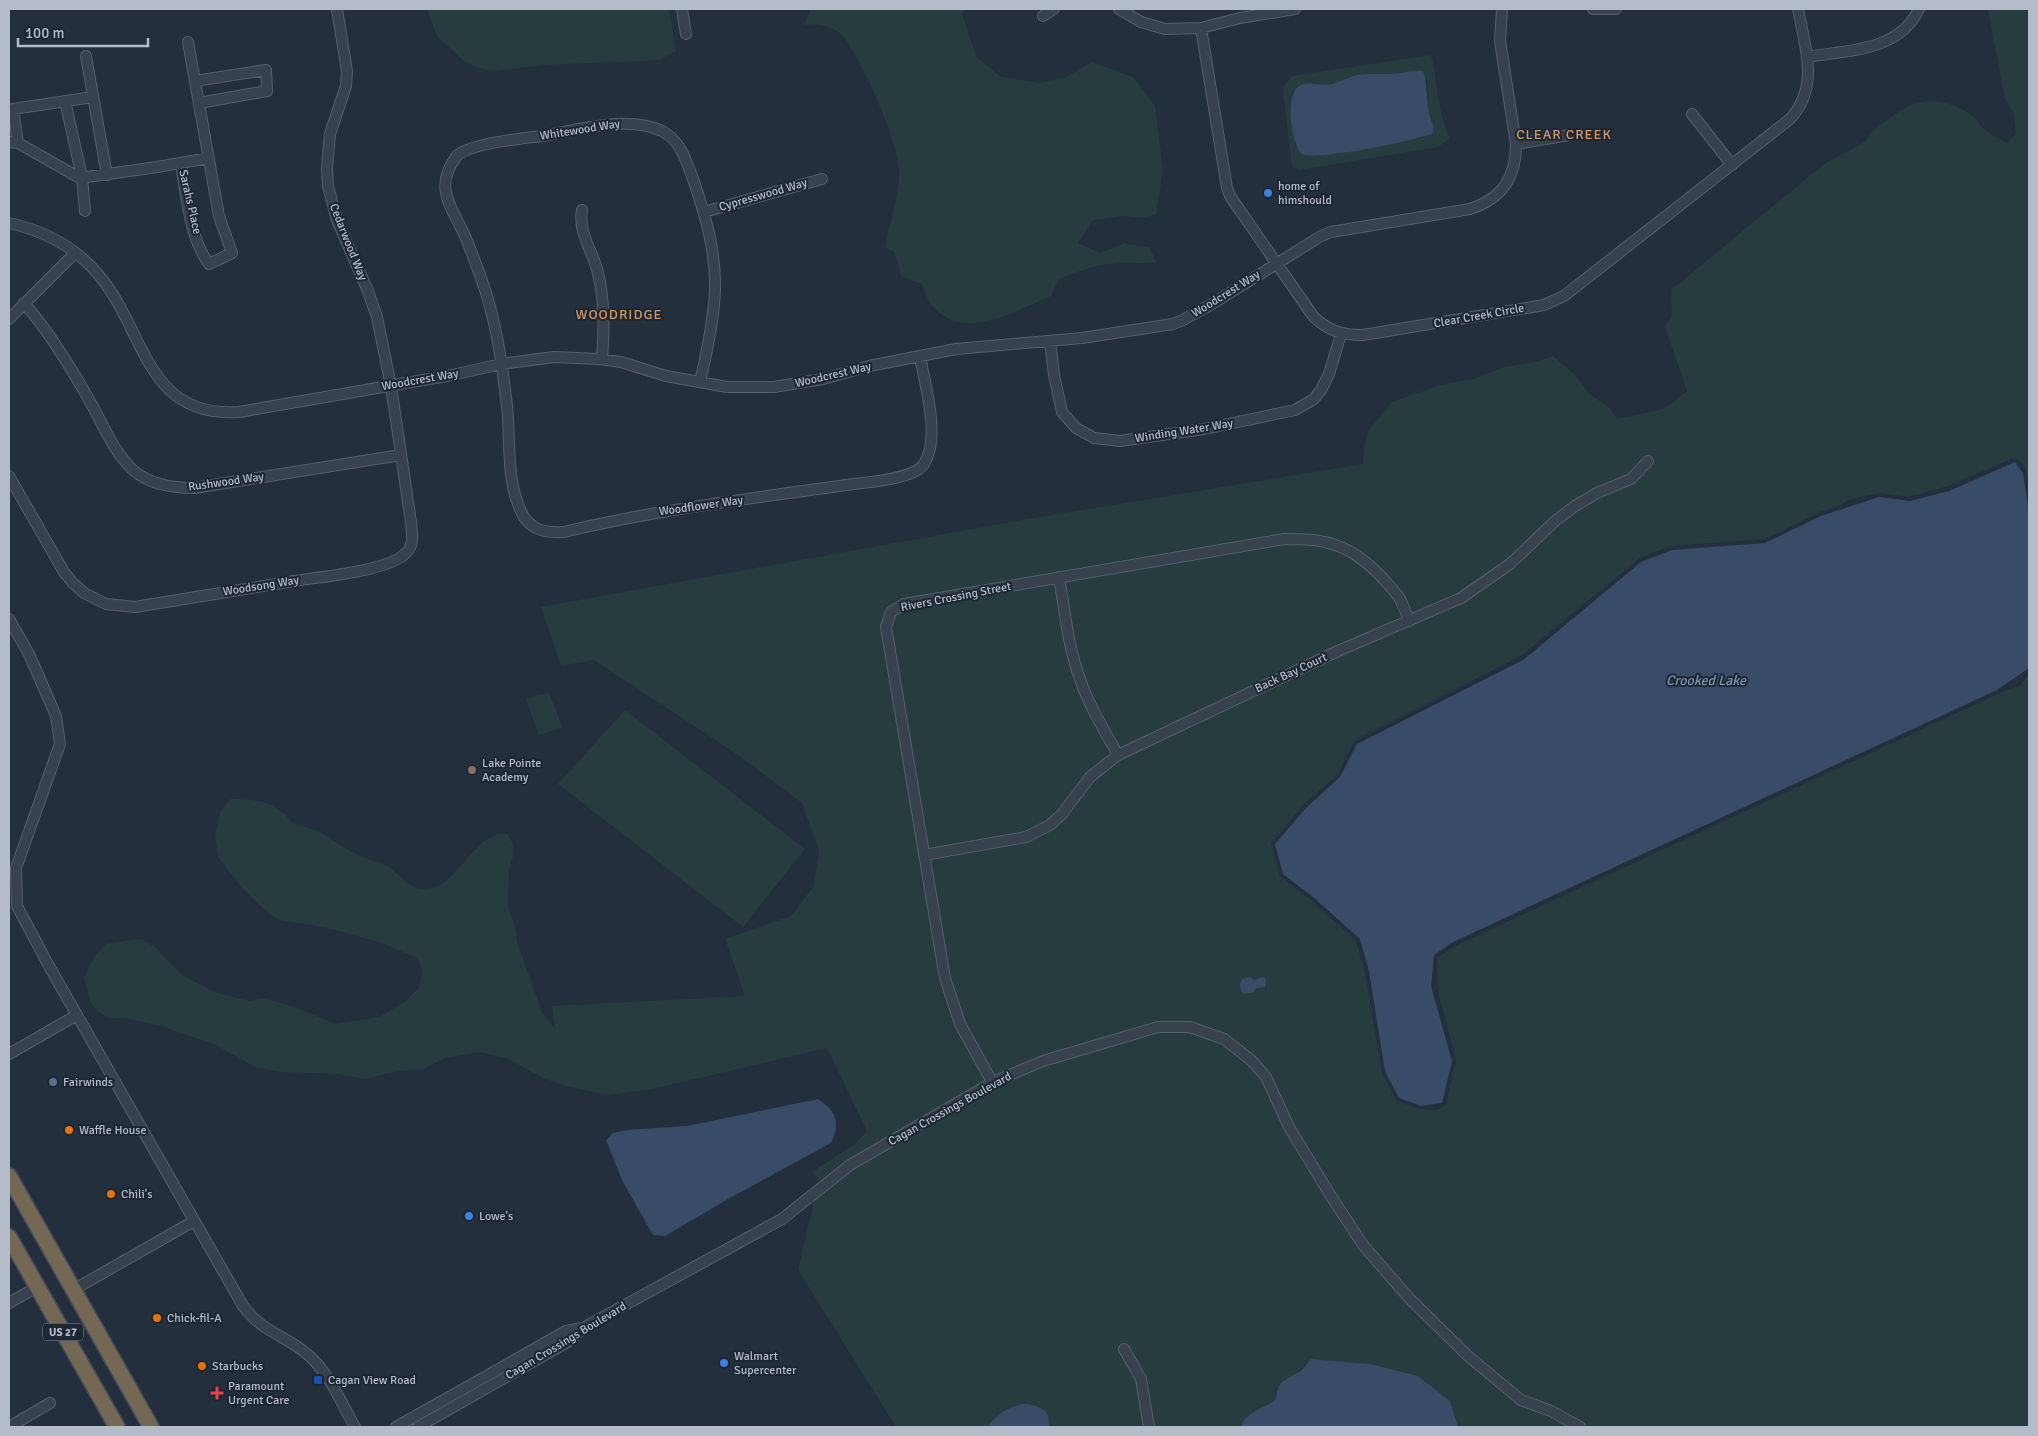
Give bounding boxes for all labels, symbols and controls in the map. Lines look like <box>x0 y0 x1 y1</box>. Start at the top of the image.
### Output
scale bar <box>18 15 148 47</box>
text: 100 m <box>25 24 65 42</box>
street label: Whitewood Way <box>539 116 622 144</box>
district label: CLEAR CREEK <box>1516 126 1612 143</box>
street label: Sarahs Place <box>175 168 205 236</box>
street label: Cypresswood Way <box>717 175 809 215</box>
place label: home of himshould <box>1278 179 1332 208</box>
marker: home of himshould <box>1262 187 1274 199</box>
street label: Cedarwood Way <box>326 201 370 283</box>
street label: Woodcrest Way <box>1189 267 1263 321</box>
street label: Clear Creek Circle <box>1433 301 1525 331</box>
district label: WOODRIDGE <box>576 306 662 323</box>
street label: Woodcrest Way <box>793 359 873 391</box>
street label: Woodcrest Way <box>380 366 460 394</box>
street label: Winding Water Way <box>1134 416 1235 446</box>
street label: Rushwood Way <box>187 469 265 495</box>
street label: Woodflower Way <box>658 493 744 519</box>
street label: Woodsong Way <box>222 573 301 599</box>
street label: Rivers Crossing Street <box>899 579 1013 615</box>
street label: Back Bay Court <box>1253 650 1329 696</box>
water label: Crooked Lake <box>1666 672 1747 689</box>
place label: Lake Pointe Academy <box>482 756 541 785</box>
marker: Lake Pointe Academy <box>466 764 478 776</box>
street label: Cagan Crossings Boulevard <box>886 1069 1014 1149</box>
place label: Fairwinds <box>63 1075 113 1090</box>
marker: Fairwinds <box>47 1076 59 1088</box>
place label: Waffle House <box>79 1123 147 1138</box>
marker: Waffle House <box>63 1124 75 1136</box>
place label: Chili's <box>121 1187 152 1202</box>
marker: Chili's <box>105 1188 117 1200</box>
place label: Lowe's <box>479 1209 513 1224</box>
marker: Lowe's <box>463 1210 475 1222</box>
street label: Cagan Crossings Boulevard <box>503 1299 629 1383</box>
place label: Chick-fil-A <box>167 1311 222 1326</box>
marker: Chick-fil-A <box>151 1312 163 1324</box>
road number: US 27 <box>43 1324 83 1340</box>
place label: Walmart Supercenter <box>734 1349 797 1378</box>
marker: Walmart Supercenter <box>718 1357 730 1369</box>
place label: Starbucks <box>212 1359 263 1374</box>
marker: Starbucks <box>196 1360 208 1372</box>
place label: Cagan View Road <box>328 1373 416 1388</box>
marker: Cagan View Road <box>312 1374 324 1386</box>
place label: Paramount Urgent Care <box>228 1379 290 1408</box>
marker: Paramount Urgent Care <box>210 1386 224 1400</box>

